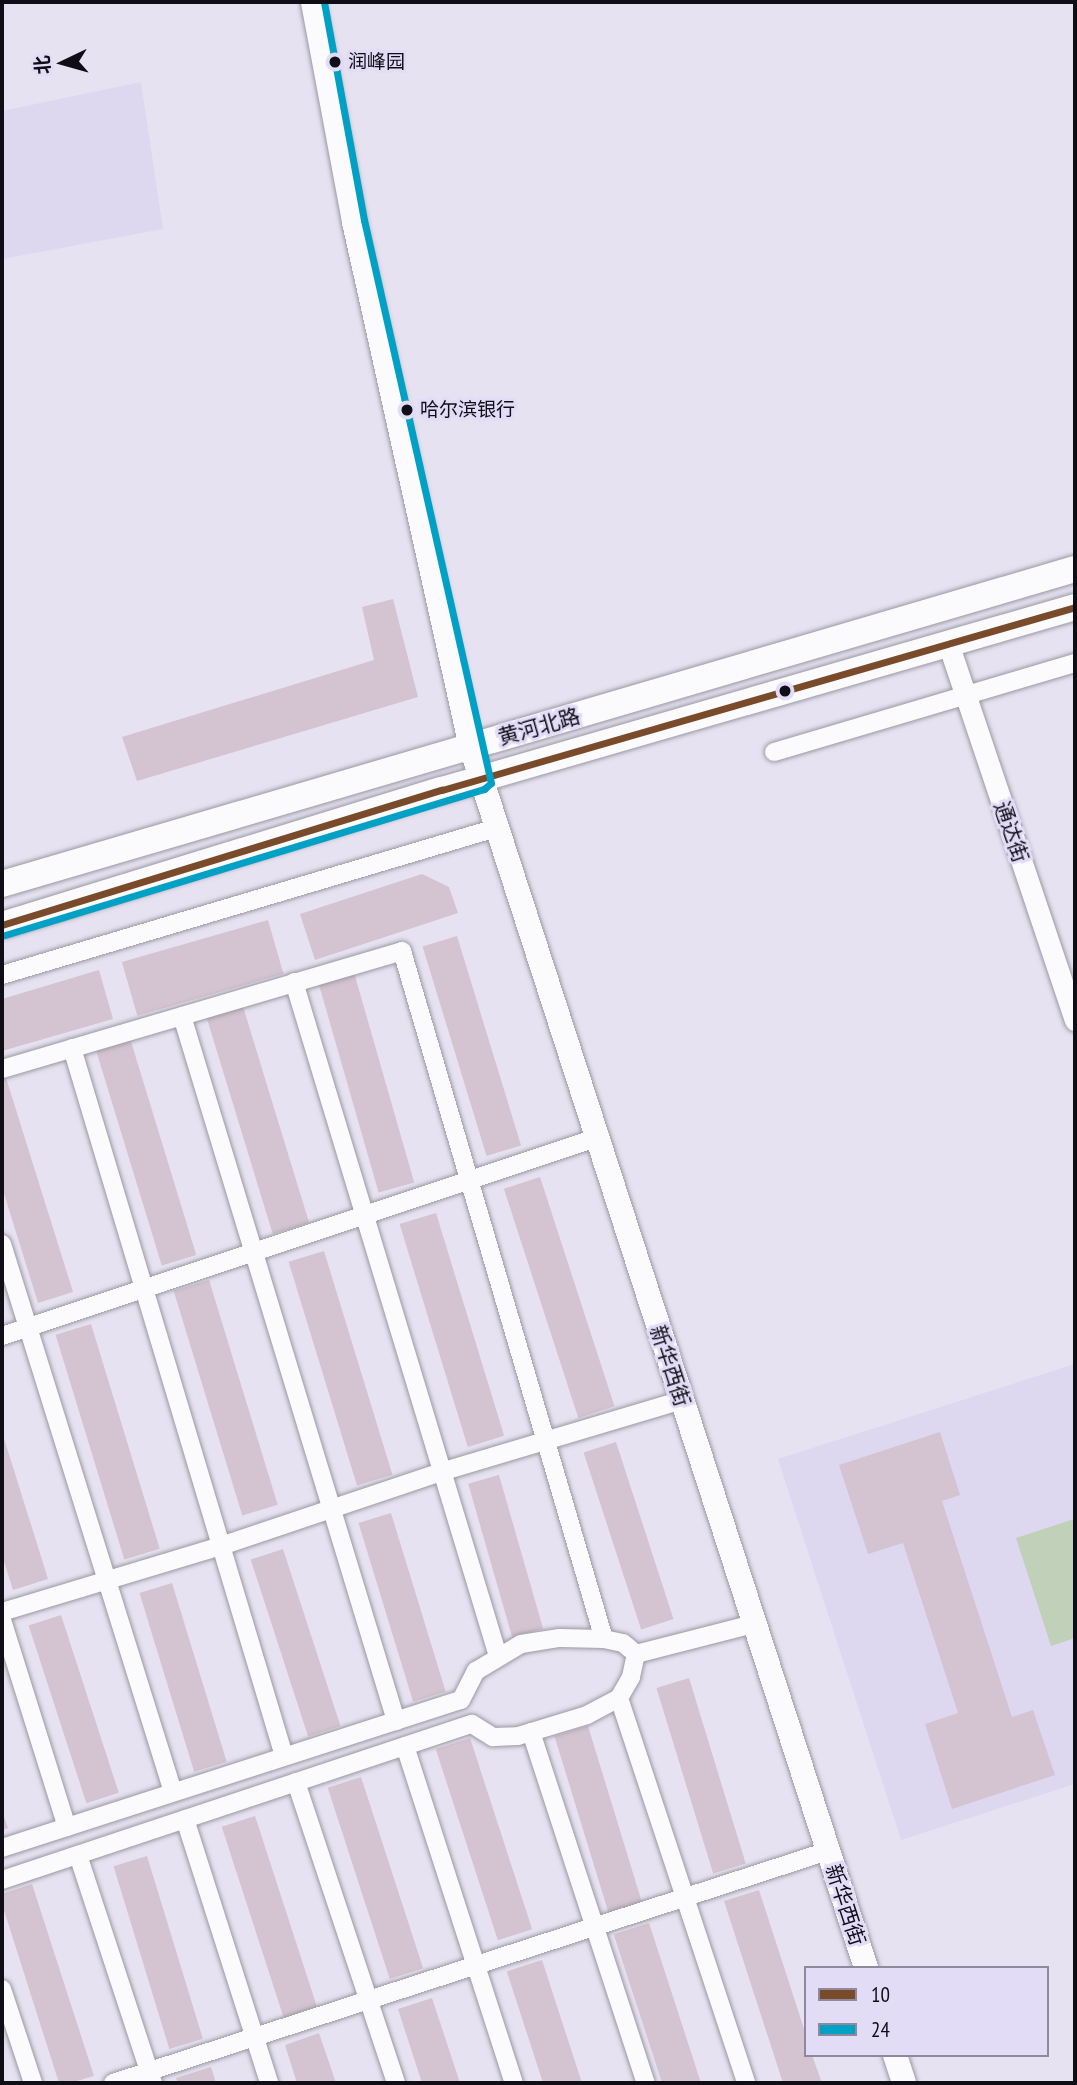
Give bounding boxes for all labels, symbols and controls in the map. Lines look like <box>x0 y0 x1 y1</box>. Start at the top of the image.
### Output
north arrow <box>28 28 98 98</box>
place label: 润峰园 <box>348 51 405 73</box>
text: 北 <box>29 54 55 75</box>
marker: 润峰园 <box>328 55 342 69</box>
place label: 哈尔滨银行 <box>420 399 515 421</box>
marker: 哈尔滨银行 <box>400 403 414 417</box>
unlabelled marker <box>778 684 792 698</box>
street label: 黄河北路 <box>495 703 583 751</box>
street label: 通达街 <box>989 798 1033 866</box>
street label: 新华西街 <box>645 1322 695 1410</box>
street label: 新华西街 <box>820 1861 870 1949</box>
legend <box>804 1966 1049 2057</box>
text: 10 <box>871 1981 890 2008</box>
text: 24 <box>871 2016 890 2043</box>

